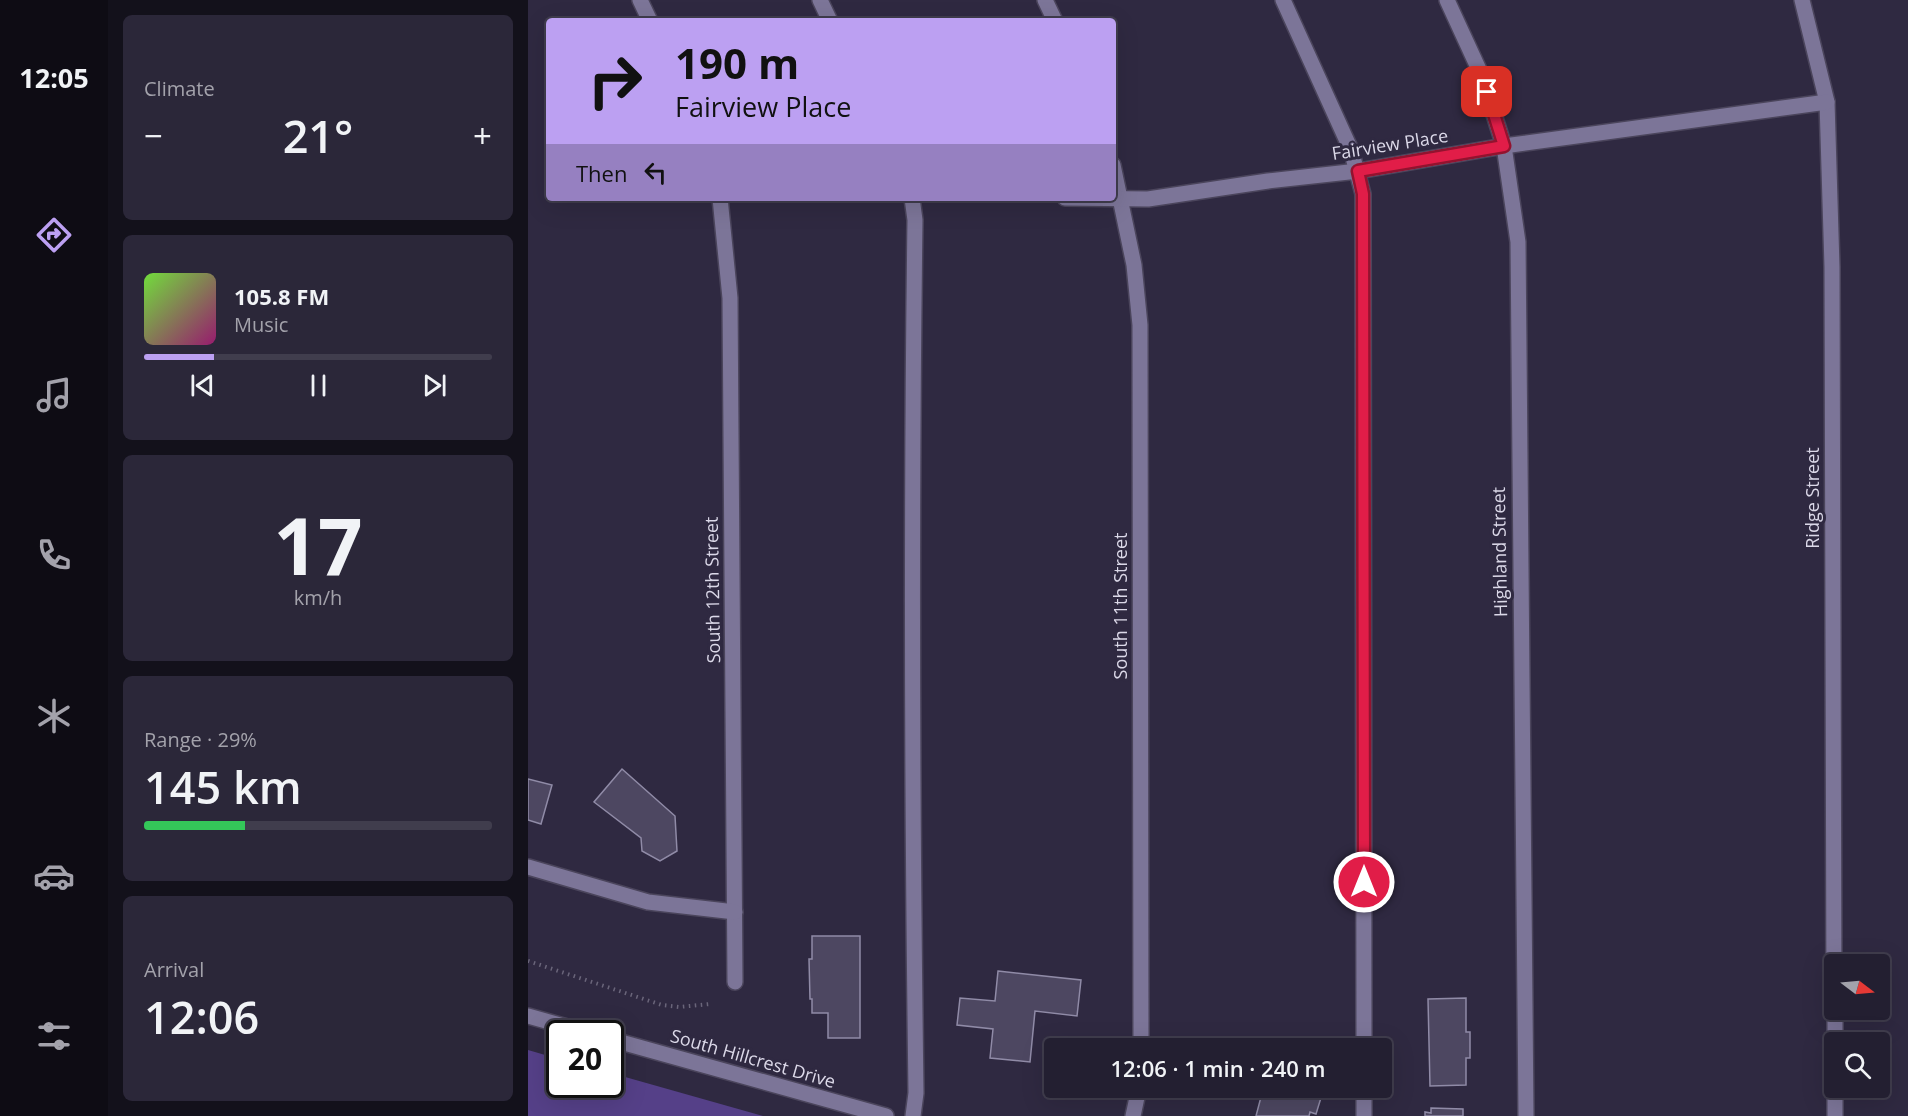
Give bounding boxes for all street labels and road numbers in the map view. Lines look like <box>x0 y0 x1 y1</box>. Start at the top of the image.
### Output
street label: Fairview Place <box>1330 123 1450 165</box>
street label: Ridge Street <box>1800 447 1824 549</box>
street label: Highland Street <box>1486 487 1512 617</box>
street label: South 12th Street <box>699 516 725 664</box>
street label: South 11th Street <box>1108 533 1132 679</box>
street label: South Hillcrest Drive <box>668 1023 839 1093</box>

